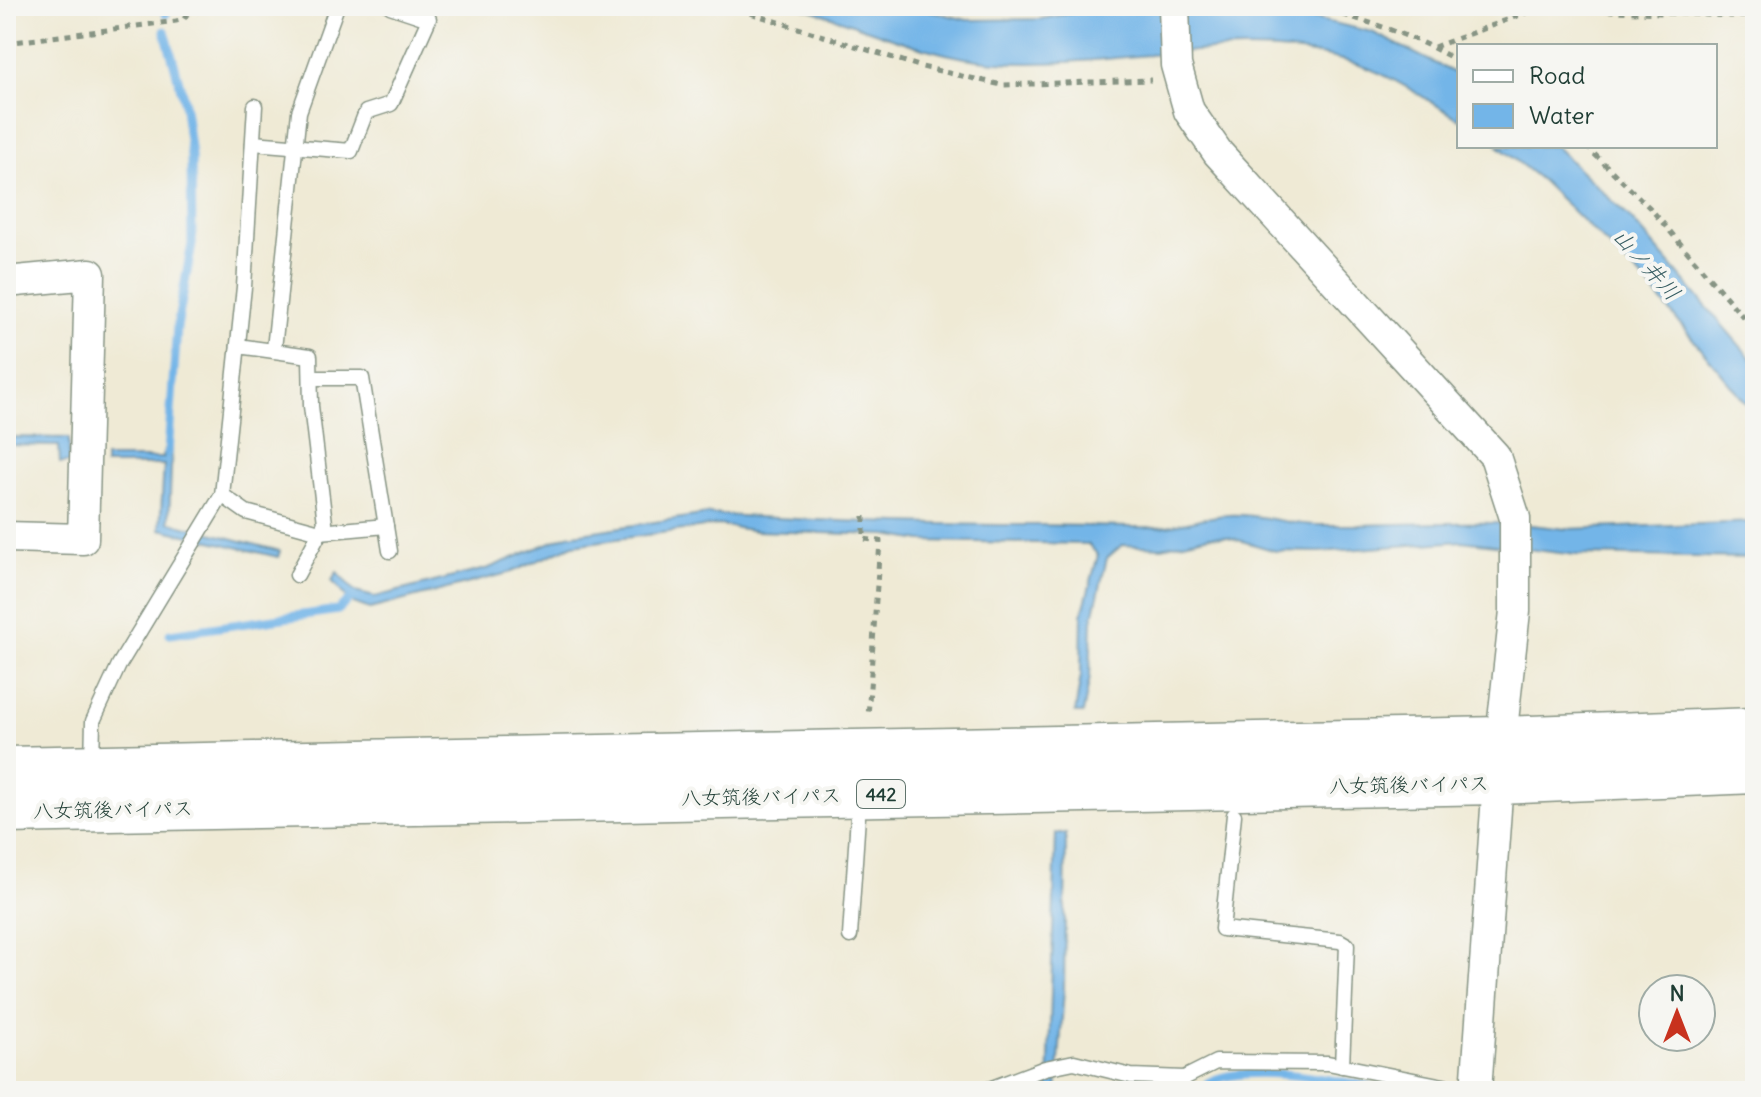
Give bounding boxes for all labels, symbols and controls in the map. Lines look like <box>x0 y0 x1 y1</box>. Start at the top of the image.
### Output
legend <box>1457 44 1717 148</box>
text: Road <box>1529 60 1585 90</box>
text: Water <box>1529 100 1594 130</box>
water label: 山ノ井川 <box>1607 222 1687 306</box>
street label: 八女筑後バイパス <box>1329 770 1489 798</box>
road number: 442 <box>857 780 905 808</box>
street label: 八女筑後バイパス <box>681 782 841 810</box>
street label: 八女筑後バイパス <box>33 795 193 823</box>
north arrow <box>1637 973 1717 1053</box>
text: N <box>1669 979 1685 1007</box>

